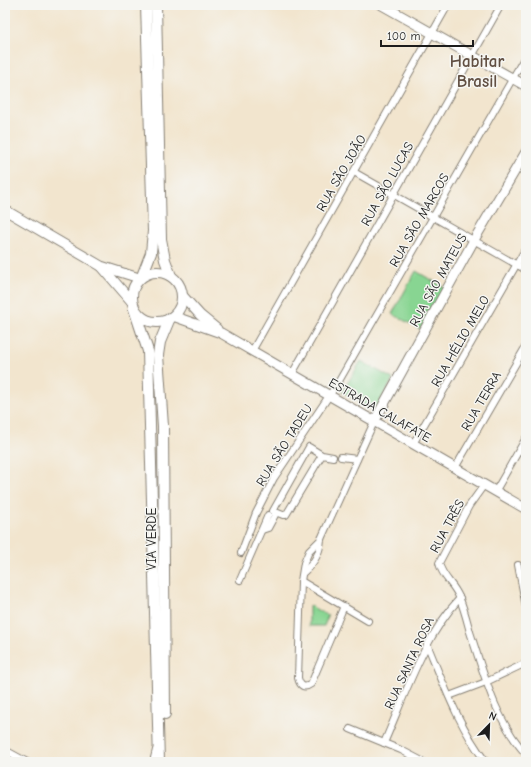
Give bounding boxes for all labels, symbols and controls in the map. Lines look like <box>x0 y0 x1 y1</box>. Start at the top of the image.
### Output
scale bar <box>381 22 473 48</box>
text: 100 m <box>387 29 420 43</box>
district label: Habitar Brasil <box>450 52 504 91</box>
street label: RUA SÃO JOÃO <box>312 132 369 214</box>
street label: RUA SÃO LUCAS <box>357 139 416 229</box>
street label: RUA SÃO MARCOS <box>385 170 452 269</box>
street label: RUA SÃO MATEUS <box>405 230 470 329</box>
street label: RUA HÉLIO MELO <box>427 292 492 389</box>
street label: RUA TERRA <box>458 368 504 433</box>
street label: ESTRADA CALAFATE <box>326 375 434 445</box>
street label: RUA SÃO TADEU <box>252 401 315 489</box>
street label: RUA TRÊS <box>426 496 467 555</box>
street label: VIA VERDE <box>144 508 159 570</box>
street label: RUA SANTA ROSA <box>381 614 437 712</box>
north arrow <box>469 705 509 745</box>
text: N <box>487 709 499 724</box>

